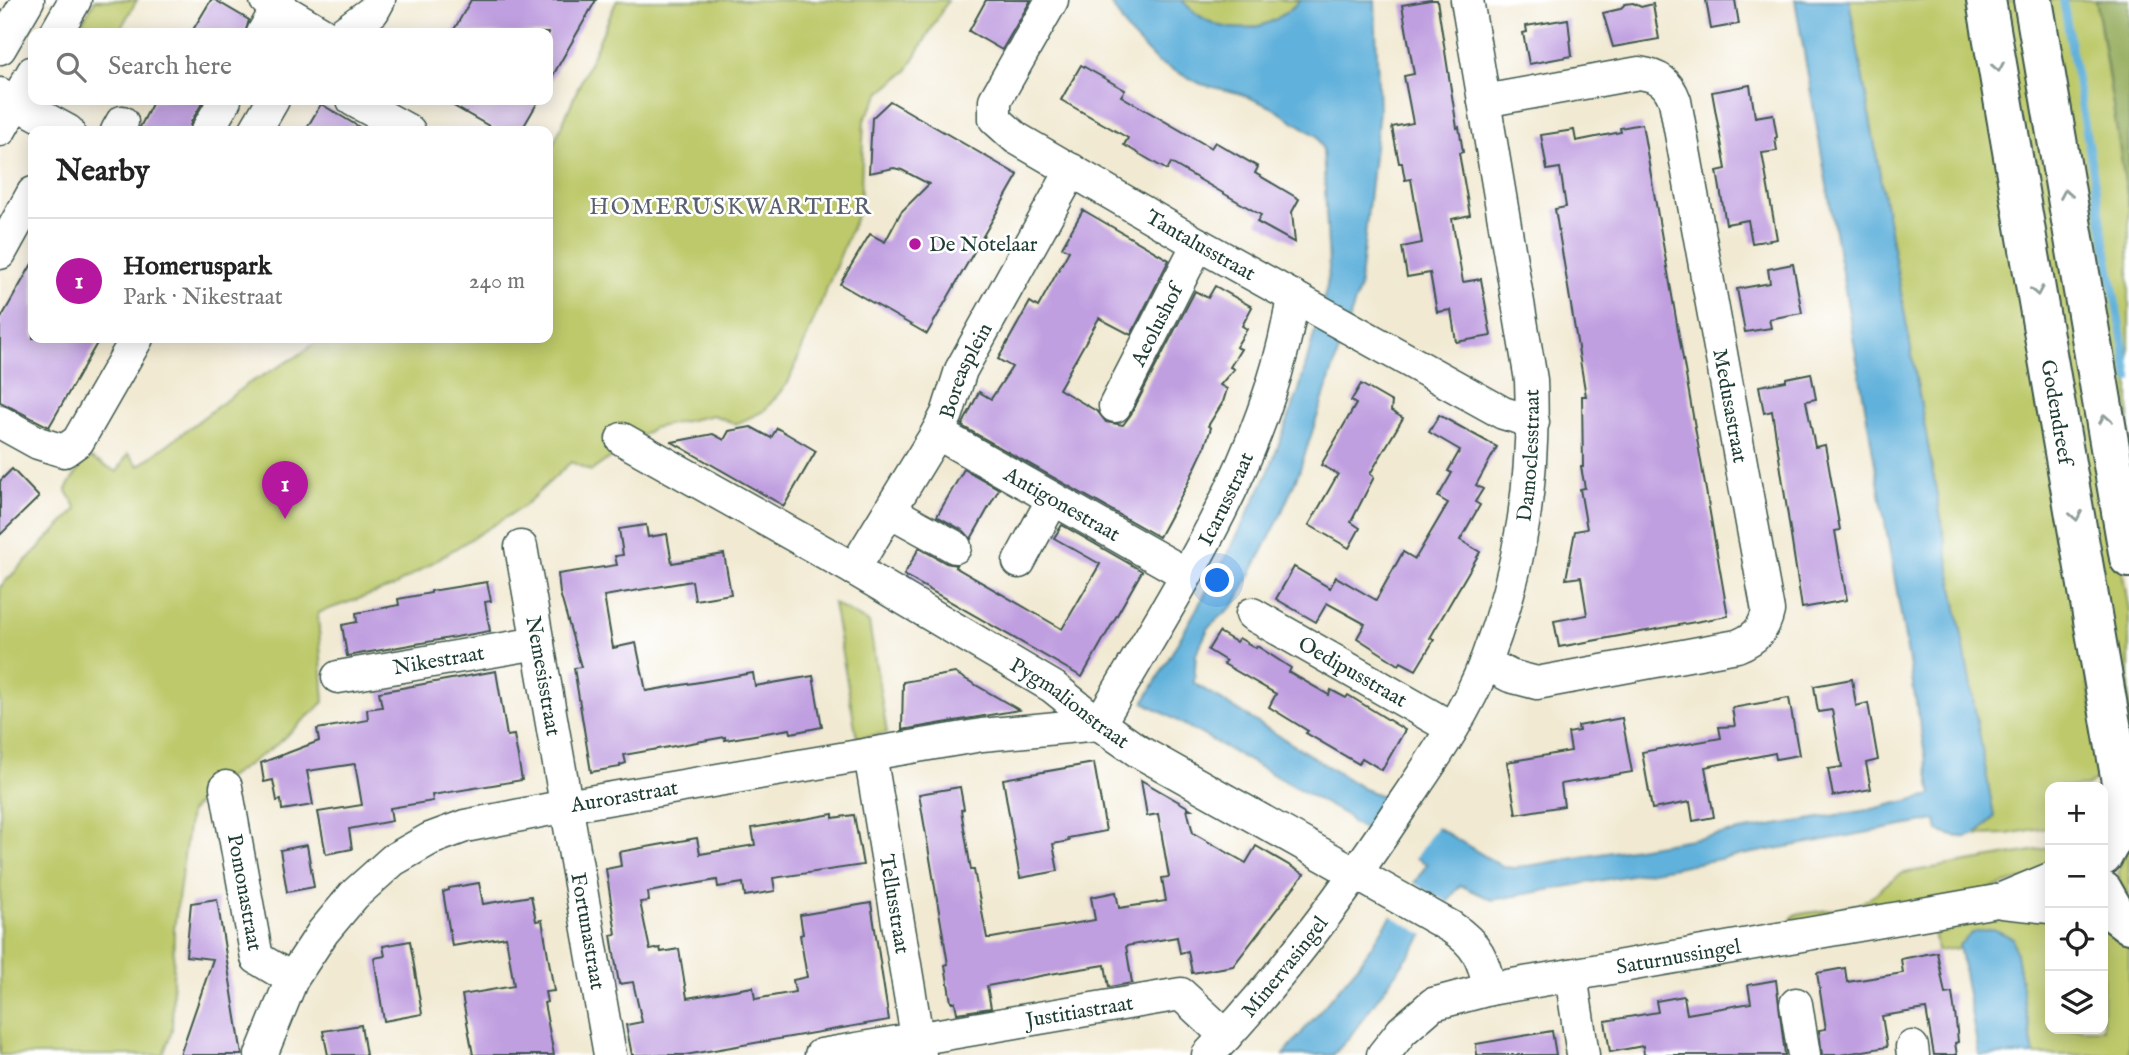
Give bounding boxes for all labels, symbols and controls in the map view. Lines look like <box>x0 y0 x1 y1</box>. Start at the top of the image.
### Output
search box <box>28 28 553 105</box>
icon: search <box>52 48 90 86</box>
text: Search here <box>108 50 232 83</box>
one-way arrow <box>1990 61 2005 73</box>
text: Nearby <box>56 153 149 191</box>
one-way arrow <box>2060 189 2075 201</box>
district label: HOMERUSKWARTIER <box>589 193 873 222</box>
street label: Tantalusstraat <box>1140 204 1260 288</box>
place label: De Notelaar <box>929 232 1038 259</box>
marker: De Notelaar <box>907 236 923 252</box>
text: Homeruspark <box>123 250 272 283</box>
text: 1 <box>75 267 83 296</box>
text: 240 m <box>469 267 525 296</box>
street label: Aeolushof <box>1125 277 1192 372</box>
text: Park · Nikestraat <box>123 283 283 312</box>
one-way arrow <box>2029 285 2044 297</box>
street label: Boreasplein <box>934 319 999 422</box>
street label: Medusastraat <box>1705 347 1753 465</box>
street label: Godendreef <box>2033 358 2079 470</box>
street label: Damoclesstraat <box>1512 389 1547 524</box>
one-way arrow <box>2098 413 2113 425</box>
street label: Icarusstraat <box>1193 449 1261 551</box>
pin: 1 <box>262 461 308 519</box>
street label: Antigonestraat <box>998 461 1124 549</box>
one-way arrow <box>2068 510 2083 521</box>
your location <box>1200 563 1234 597</box>
street label: Nemesisstraat <box>518 614 566 738</box>
street label: Oedipusstraat <box>1293 631 1411 714</box>
street label: Nikestraat <box>391 640 486 682</box>
street label: Pygmalionstraat <box>1004 652 1134 756</box>
street label: Aurorastraat <box>568 775 680 820</box>
map controls <box>2045 782 2108 1034</box>
button: + <box>2045 782 2108 845</box>
street label: Pomonastraat <box>220 832 267 953</box>
button: − <box>2045 845 2108 908</box>
street label: Tellusstraat <box>872 852 915 956</box>
street label: Fortunastraat <box>563 871 610 992</box>
button: locate <box>2045 908 2108 971</box>
street label: Minervasingel <box>1236 911 1335 1024</box>
street label: Saturnussingel <box>1614 934 1743 982</box>
button: layers <box>2045 971 2108 1034</box>
street label: Justitiastraat <box>1022 990 1135 1035</box>

